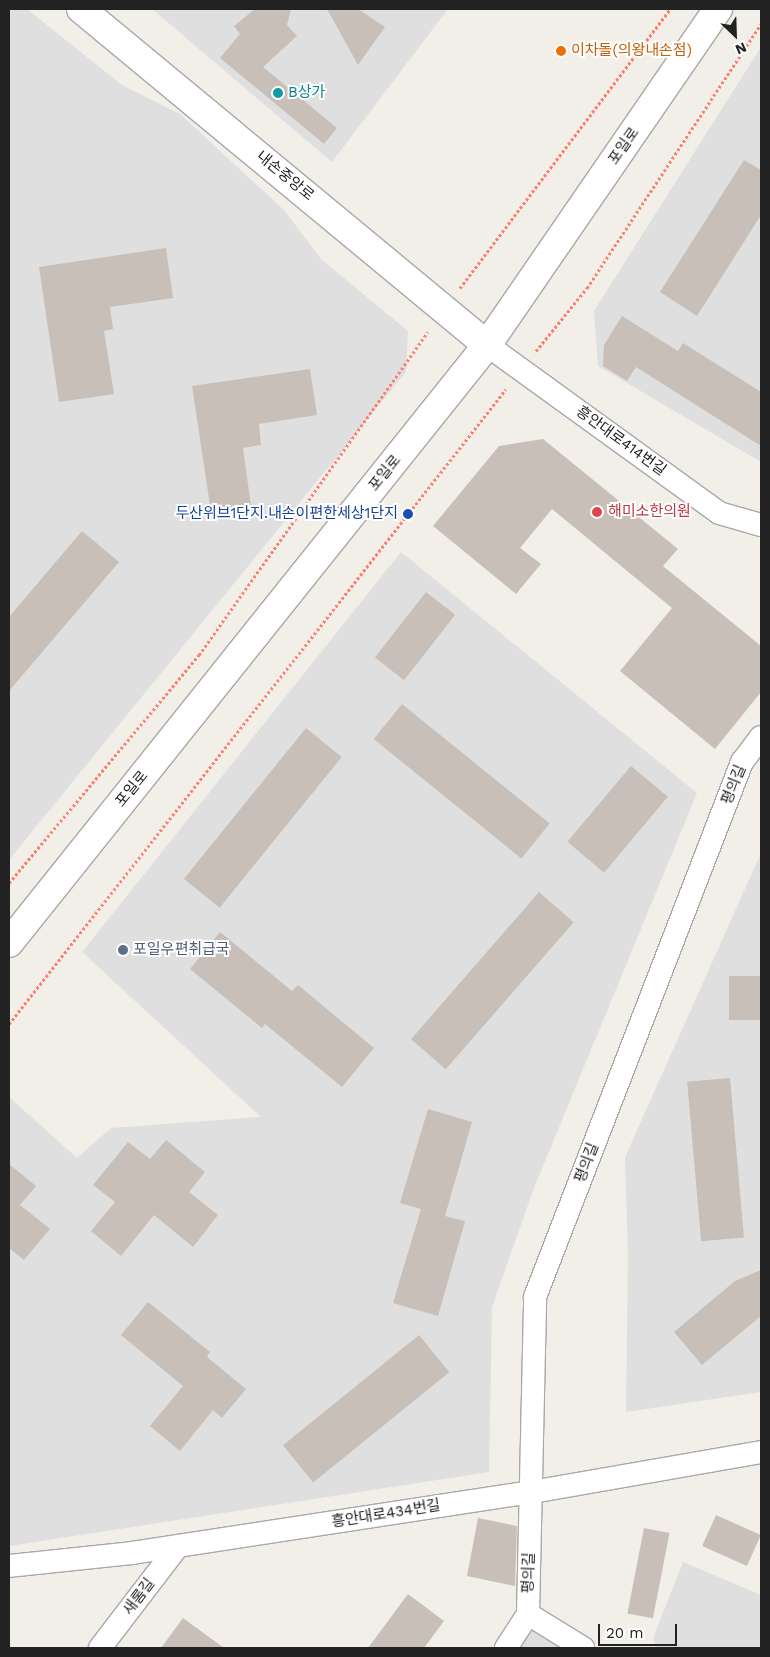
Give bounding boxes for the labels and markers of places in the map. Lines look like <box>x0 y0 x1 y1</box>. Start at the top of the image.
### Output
place label: 이차돌(의왕내손점) <box>571 42 692 60</box>
marker: 이차돌(의왕내손점) <box>555 45 567 57</box>
place label: B상가 <box>288 84 325 102</box>
marker: B상가 <box>272 87 284 99</box>
place label: 해미소한의원 <box>608 503 691 521</box>
place label: 두산위브1단지.내손이편한세상1단지 <box>175 505 398 523</box>
marker: 해미소한의원 <box>590 505 604 519</box>
marker: 두산위브1단지.내손이편한세상1단지 <box>402 508 414 520</box>
place label: 포일우편취급국 <box>133 941 230 959</box>
marker: 포일우편취급국 <box>117 944 129 956</box>

